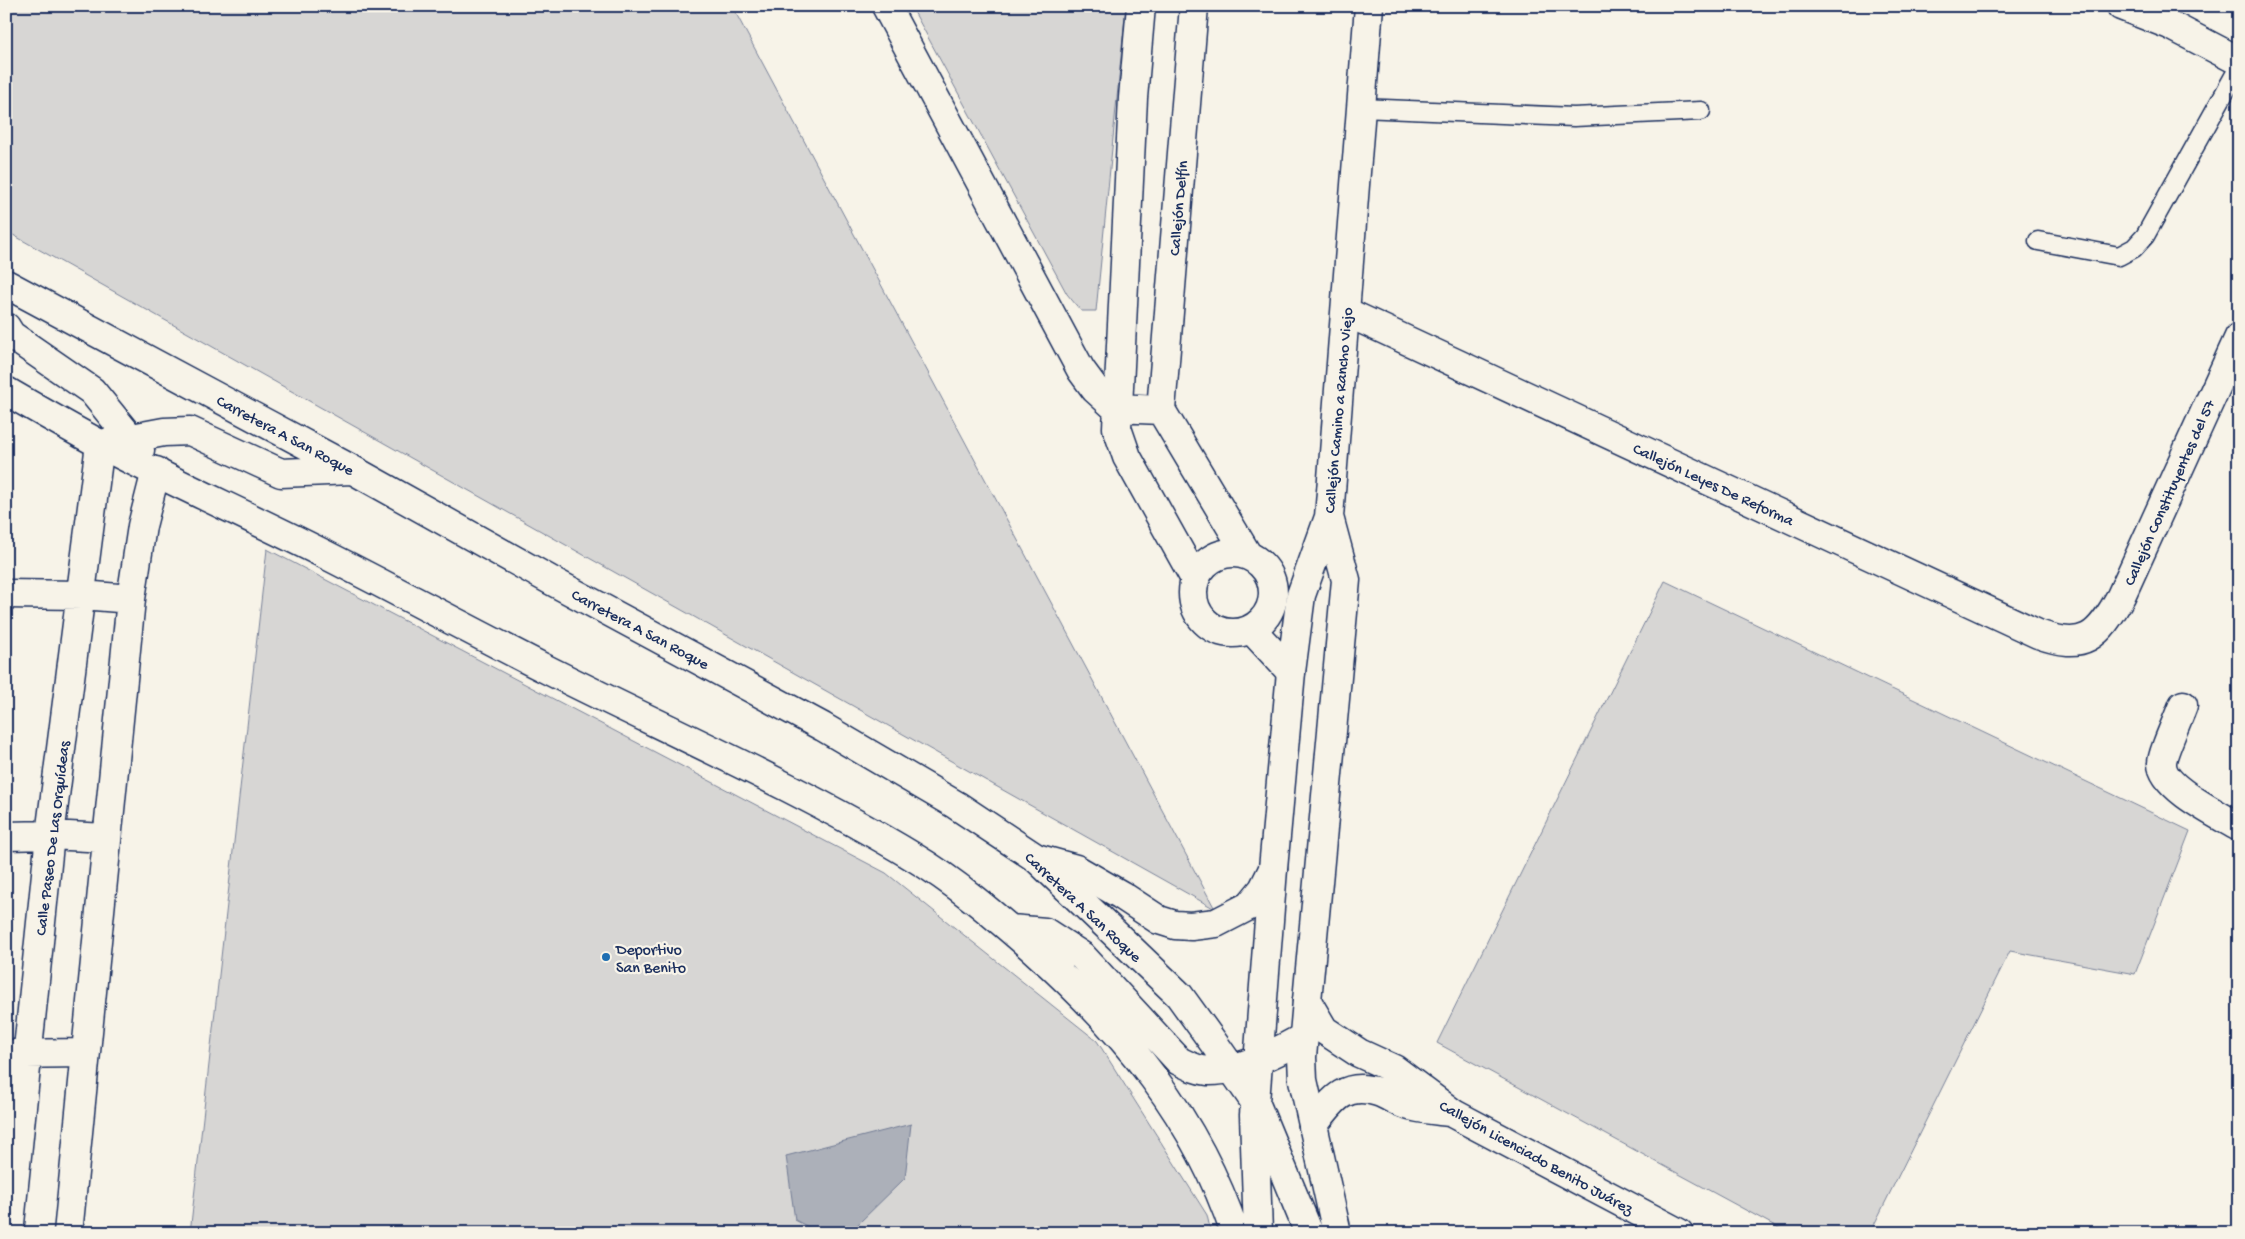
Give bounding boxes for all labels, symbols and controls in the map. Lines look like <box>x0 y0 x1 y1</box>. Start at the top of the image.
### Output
street label: Callejón Delfín <box>1167 160 1194 257</box>
street label: Callejón Camino a Rancho Viejo <box>1322 307 1359 514</box>
street label: Carretera A San Roque <box>212 393 357 482</box>
street label: Callejón Constituyentes del 57 <box>2122 397 2221 589</box>
street label: Callejón Leyes De Reforma <box>1629 441 1797 532</box>
street label: Carretera A San Roque <box>567 587 712 676</box>
street label: Calle Paseo De Las Orquídeas <box>33 739 76 937</box>
street label: Carretera A San Roque <box>1019 849 1145 968</box>
place label: Deportivo San Benito <box>615 942 686 979</box>
marker: Deportivo San Benito <box>600 951 612 963</box>
street label: Callejón Licenciado Benito Juárez <box>1435 1098 1637 1221</box>

